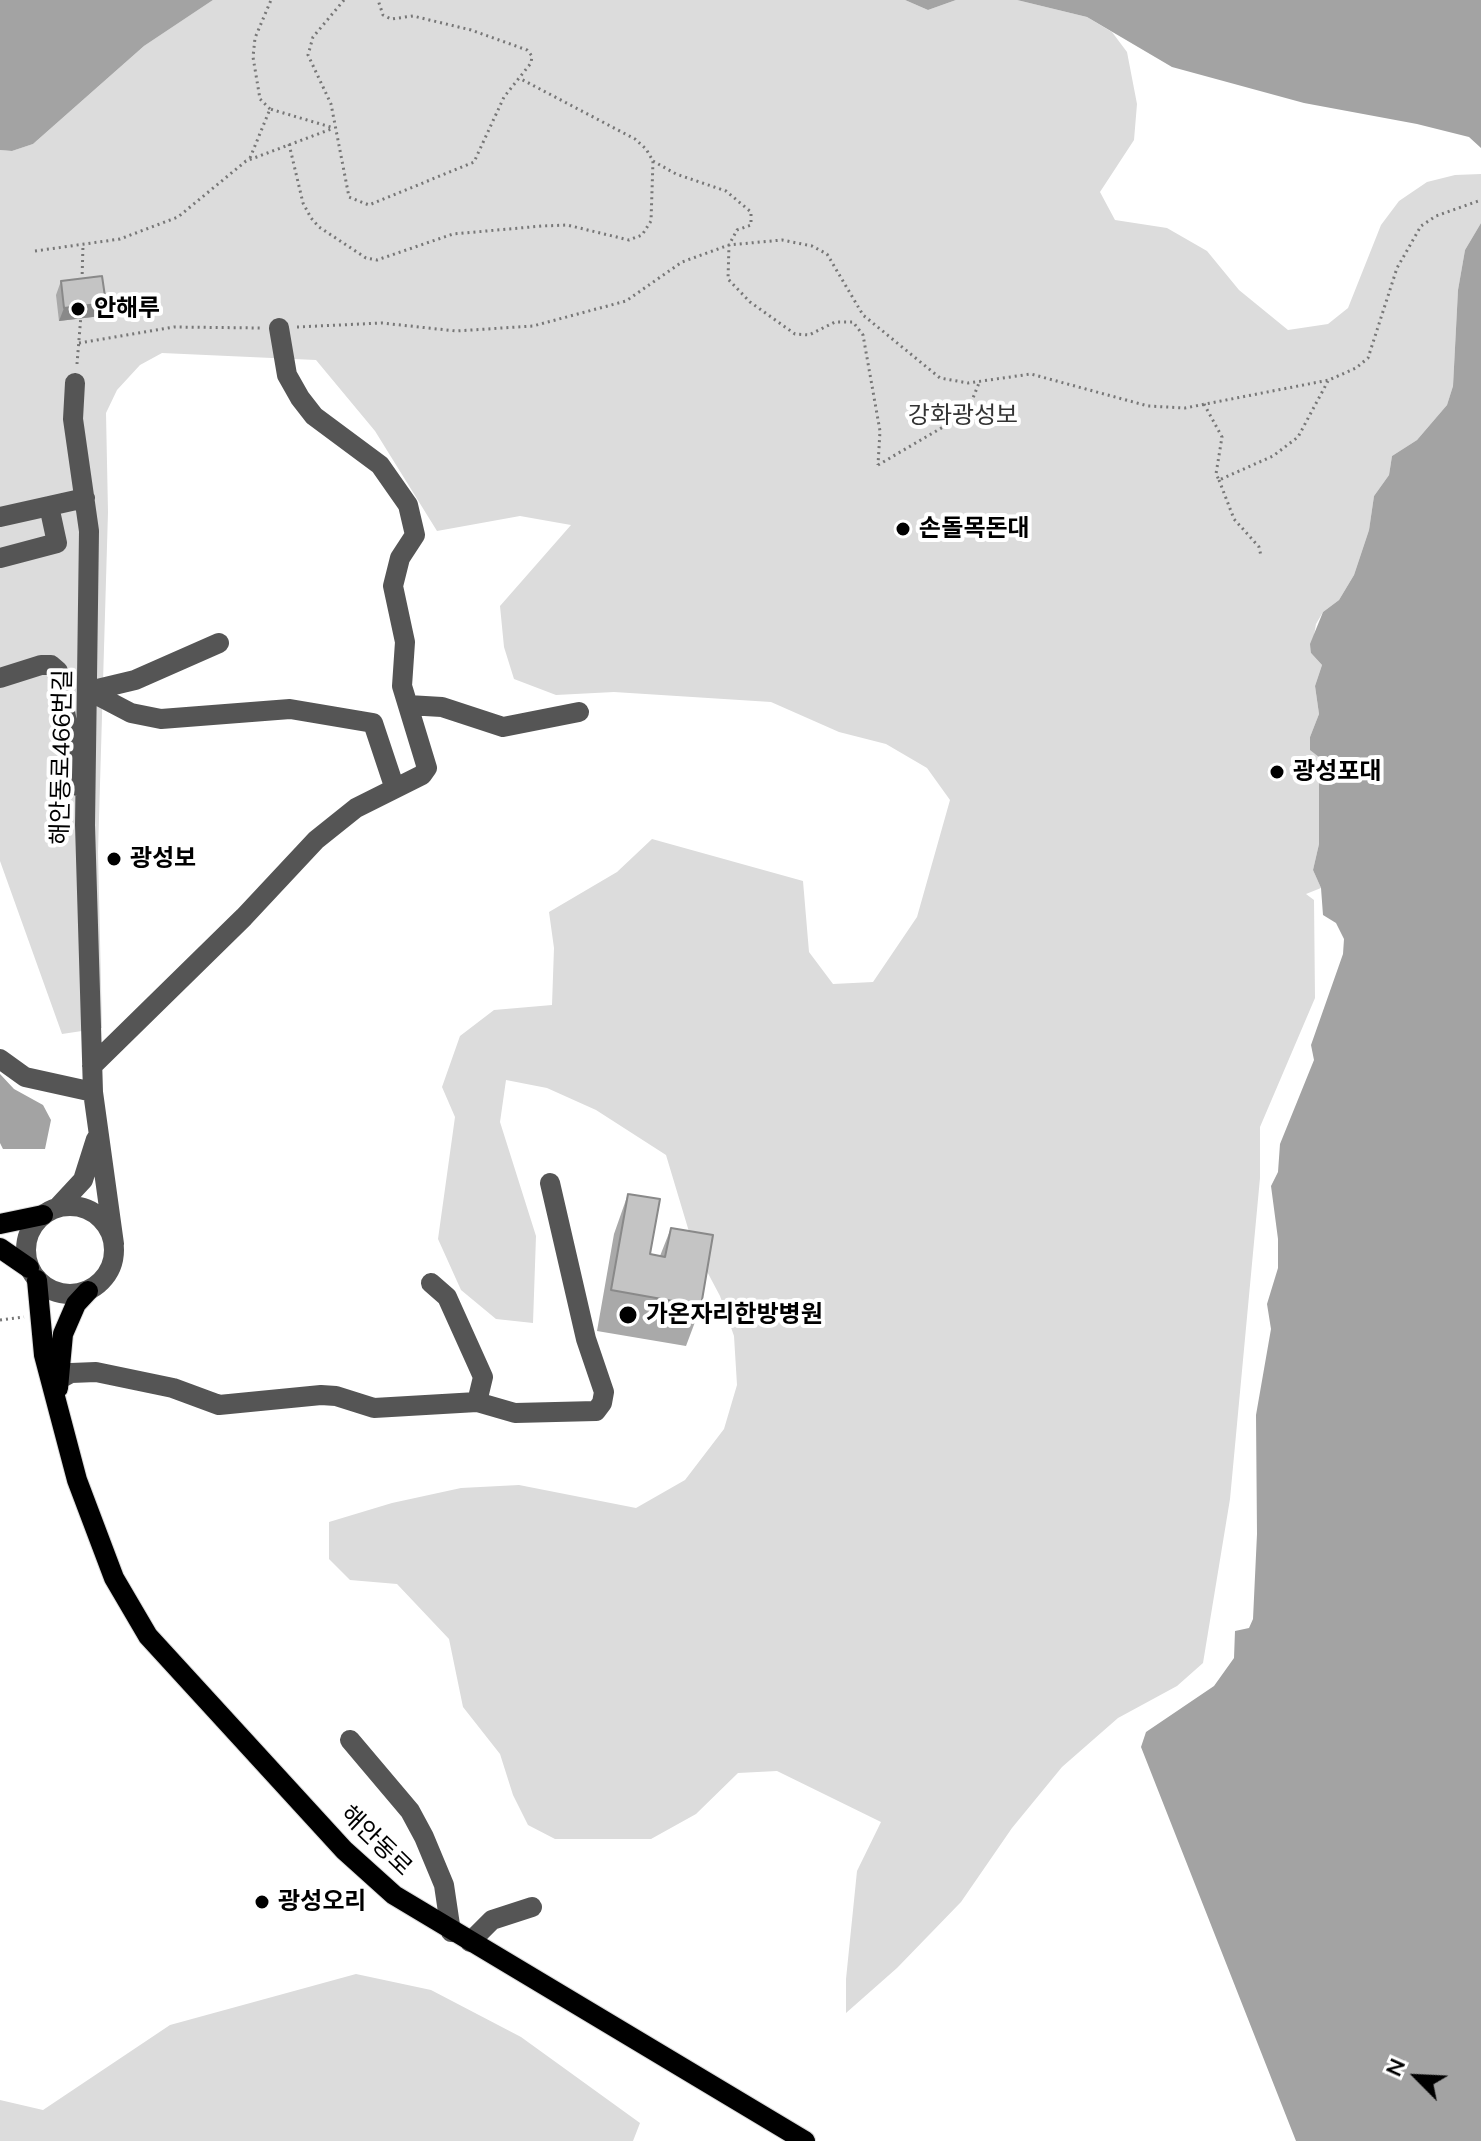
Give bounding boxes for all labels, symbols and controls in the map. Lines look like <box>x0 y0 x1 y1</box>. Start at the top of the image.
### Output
place label: 안해루 <box>94 295 160 323</box>
marker: 안해루 <box>69 300 87 318</box>
park label: 강화광성보 <box>908 402 1018 430</box>
place label: 손돌목돈대 <box>919 515 1029 543</box>
marker: 손돌목돈대 <box>894 520 912 538</box>
street label: 해안동로466번길 <box>46 669 78 845</box>
place label: 광성포대 <box>1293 758 1381 786</box>
marker: 광성포대 <box>1268 763 1286 781</box>
place label: 광성보 <box>130 845 196 873</box>
marker: 광성보 <box>105 850 123 868</box>
place label: 가온자리한방병원 <box>646 1301 823 1329</box>
marker: 가온자리한방병원 <box>617 1304 639 1326</box>
street label: 해안동로 <box>334 1800 418 1882</box>
place label: 광성오리 <box>278 1888 366 1916</box>
marker: 광성오리 <box>253 1893 271 1911</box>
north arrow <box>1377 2037 1457 2117</box>
text: N <box>1379 2054 1411 2081</box>

